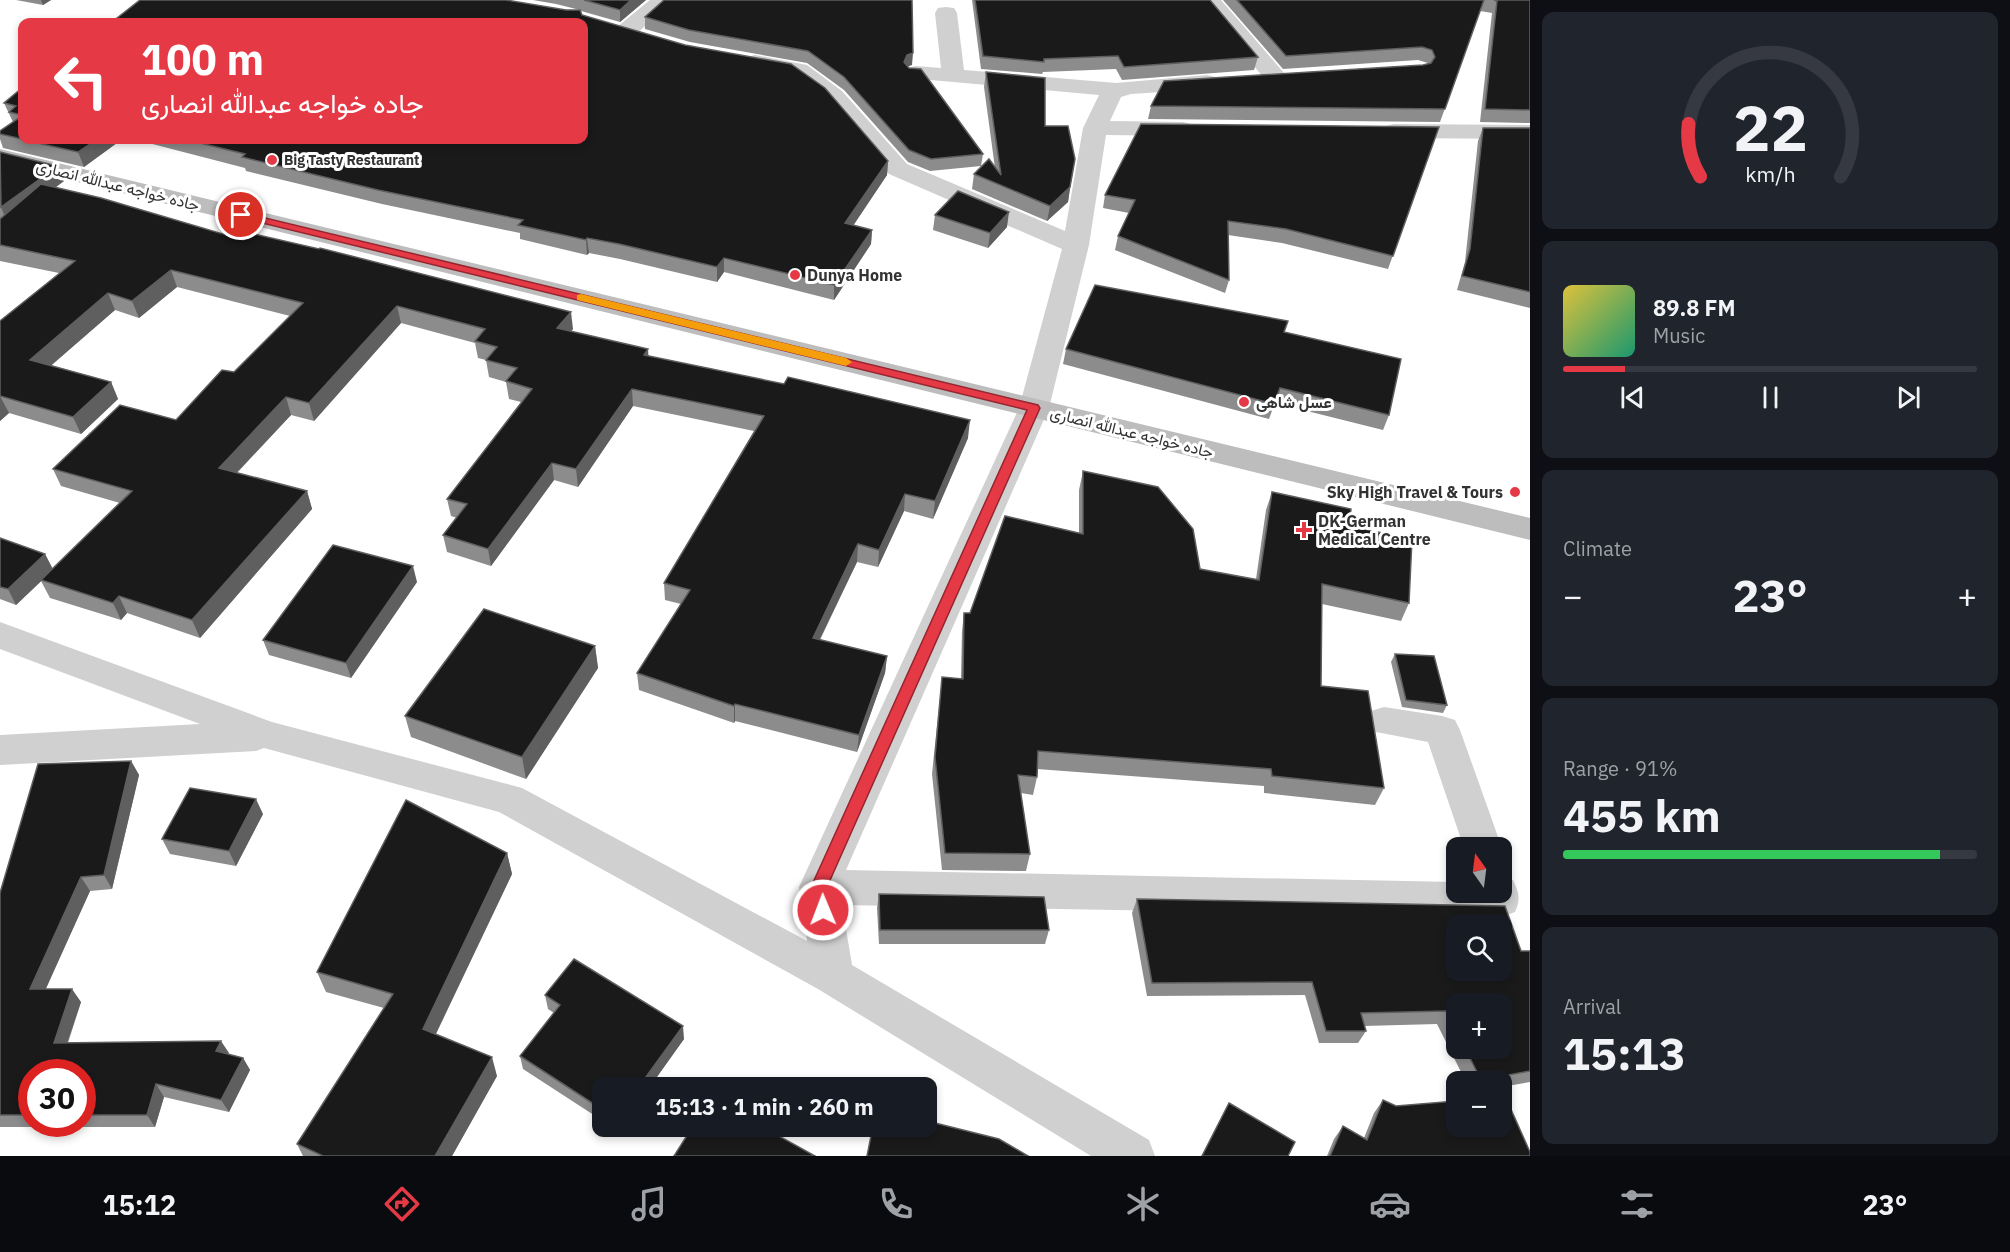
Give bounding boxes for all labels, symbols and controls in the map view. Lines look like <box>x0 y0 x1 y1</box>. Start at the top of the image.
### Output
text: 100 m <box>141 32 264 87</box>
icon: left <box>42 42 120 120</box>
text: جاده خواجه عبدالله انصاری <box>141 85 424 120</box>
text: 22 <box>1733 88 1807 169</box>
place label: Big Tasty Restaurant <box>284 151 419 169</box>
marker: Big Tasty Restaurant <box>265 153 279 167</box>
street label: جاده خواجه عبدالله انصاری <box>34 155 202 216</box>
text: km/h <box>1745 161 1795 189</box>
pin <box>215 189 266 240</box>
icon: arrive <box>224 198 257 231</box>
place label: Dunya Home <box>807 265 902 285</box>
marker: Dunya Home <box>788 268 802 282</box>
text: 89.8 FM <box>1653 293 1736 322</box>
text: Music <box>1653 322 1705 349</box>
icon: previous <box>1616 381 1649 414</box>
icon: pause <box>1754 381 1787 414</box>
icon: next <box>1892 381 1925 414</box>
place label: عسل شاهی <box>1256 392 1332 412</box>
marker: عسل شاهی <box>1237 395 1251 409</box>
street label: جاده خواجه عبدالله انصاری <box>1048 402 1216 463</box>
place label: Sky High Travel & Tours <box>1327 482 1503 502</box>
marker: Sky High Travel & Tours <box>1508 485 1522 499</box>
place label: DK-German Medical Centre <box>1318 511 1431 549</box>
marker: DK-German Medical Centre <box>1295 521 1313 539</box>
text: Climate <box>1563 535 1632 562</box>
text: 23° <box>1732 566 1808 624</box>
text: − <box>1563 574 1583 617</box>
text: + <box>1957 574 1977 617</box>
text: Range · 91% <box>1563 755 1678 782</box>
text: 455 km <box>1563 786 1721 844</box>
north arrow <box>1446 837 1512 903</box>
map controls <box>1446 837 1512 1137</box>
position arrow <box>791 878 855 942</box>
button: search <box>1446 915 1512 981</box>
button: + <box>1446 993 1512 1059</box>
text: Arrival <box>1563 993 1621 1020</box>
text: 15:13 <box>1563 1024 1686 1082</box>
speed limit sign: 30 <box>18 1059 96 1137</box>
button: − <box>1446 1071 1512 1137</box>
text: 15:13 · 1 min · 260 m <box>655 1092 874 1121</box>
icon: directions <box>381 1183 423 1225</box>
icon: music <box>628 1183 670 1225</box>
icon: phone <box>875 1183 917 1225</box>
icon: climate <box>1122 1183 1164 1225</box>
icon: car <box>1369 1183 1411 1225</box>
icon: filters <box>1616 1183 1658 1225</box>
text: 15:12 <box>102 1187 176 1222</box>
text: 23° <box>1862 1187 1907 1222</box>

